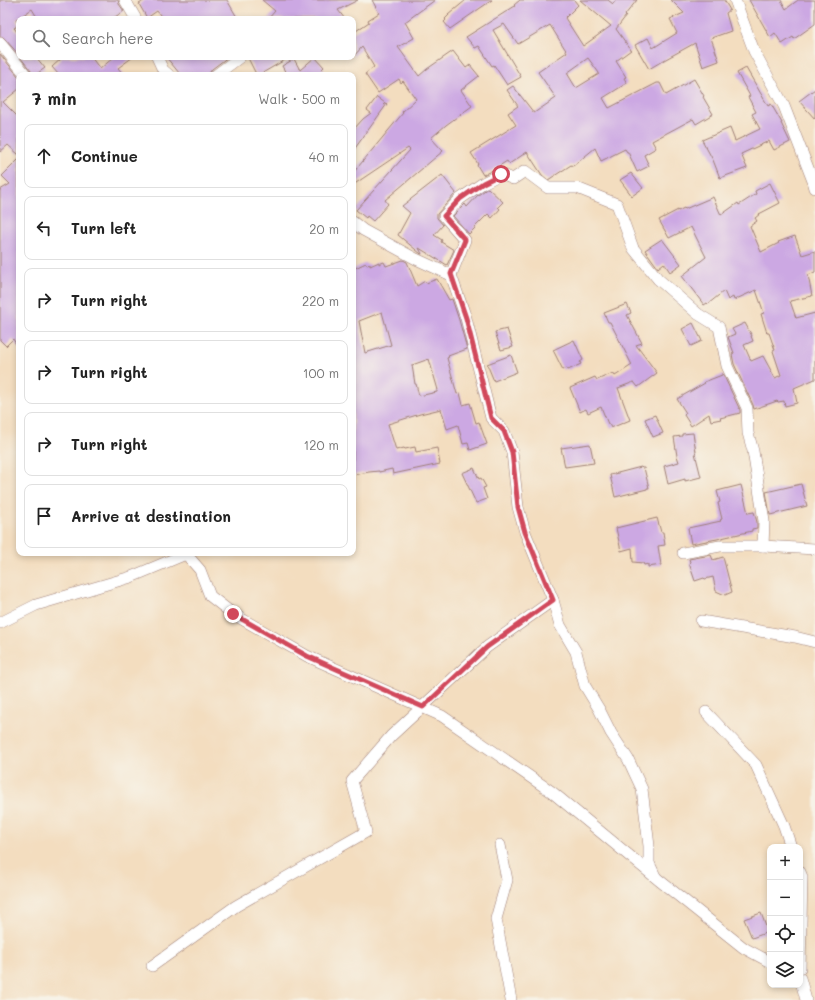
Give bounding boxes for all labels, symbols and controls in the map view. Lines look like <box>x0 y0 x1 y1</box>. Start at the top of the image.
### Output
search box <box>16 16 356 60</box>
icon: search <box>30 27 52 49</box>
text: Search here <box>62 28 153 48</box>
text: 7 min <box>32 87 77 109</box>
text: Walk · 500 m <box>258 90 340 107</box>
icon: ahead <box>33 145 55 167</box>
text: Continue <box>71 146 138 166</box>
text: 40 m <box>309 148 339 165</box>
route start <box>492 165 510 183</box>
icon: left <box>33 217 55 239</box>
text: Turn left <box>71 218 136 238</box>
text: 20 m <box>309 220 339 237</box>
icon: right <box>33 289 55 311</box>
text: Turn right <box>71 290 148 310</box>
text: 220 m <box>302 292 339 309</box>
icon: right <box>33 361 55 383</box>
text: Turn right <box>71 362 148 382</box>
text: 100 m <box>303 364 339 381</box>
icon: right <box>33 433 55 455</box>
text: Turn right <box>71 434 148 454</box>
text: 120 m <box>303 436 339 453</box>
icon: arrive <box>33 505 55 527</box>
text: Arrive at destination <box>71 506 231 526</box>
route end <box>224 605 242 623</box>
map controls <box>767 844 803 988</box>
button: + <box>767 844 803 880</box>
button: − <box>767 880 803 916</box>
button: locate <box>767 916 803 952</box>
button: layers <box>767 952 803 988</box>

